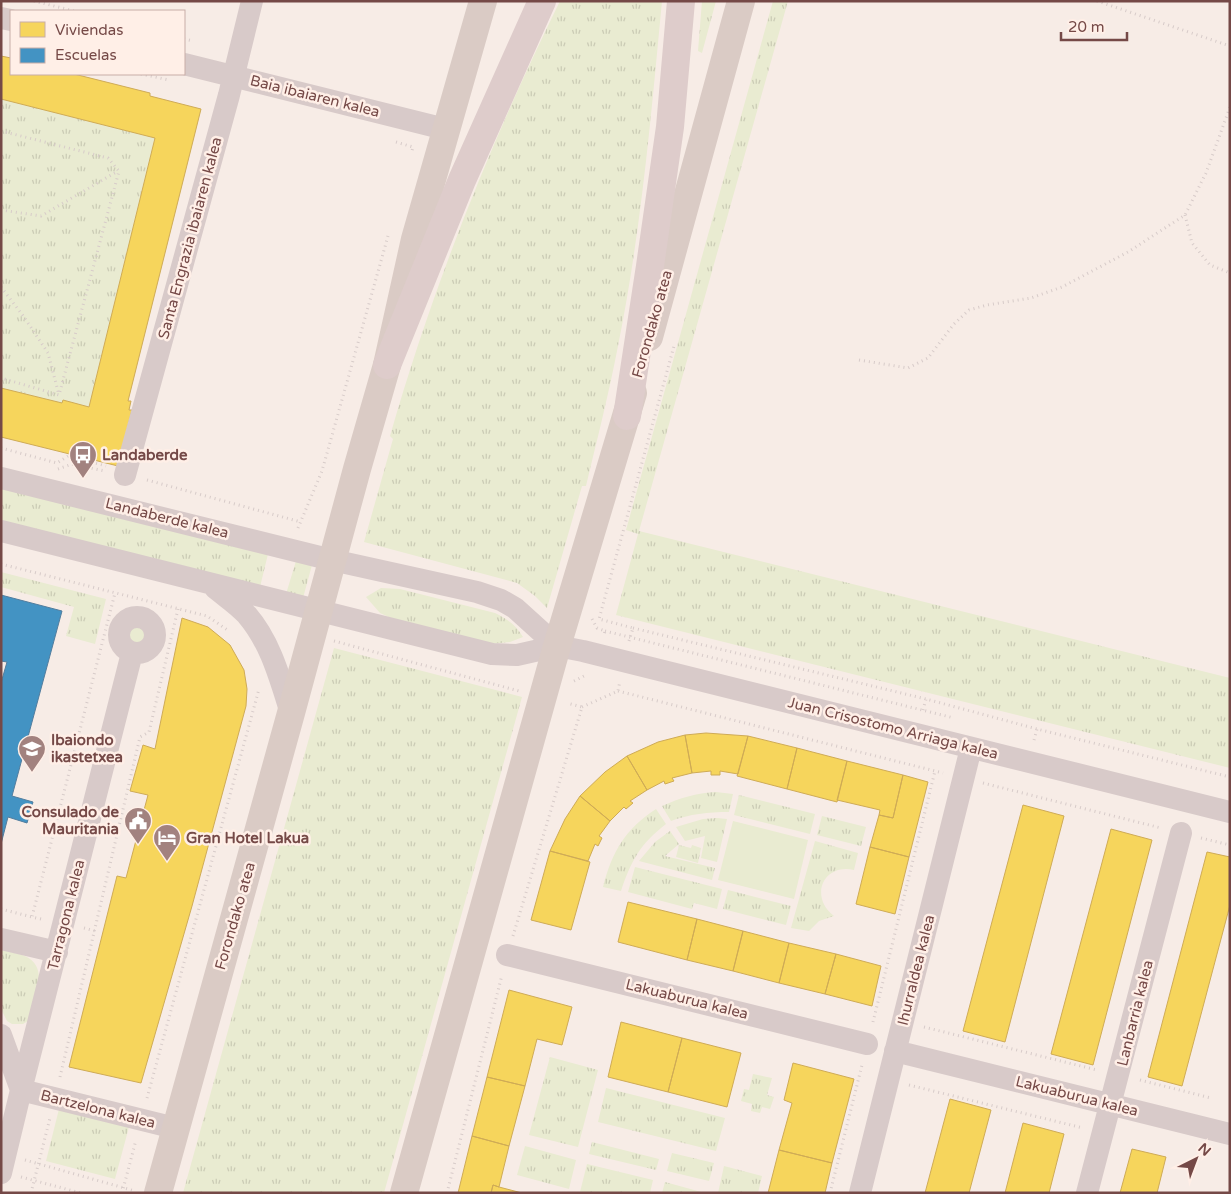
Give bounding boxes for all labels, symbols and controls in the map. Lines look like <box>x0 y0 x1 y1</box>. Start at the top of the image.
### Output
legend <box>10 10 185 75</box>
scale bar <box>1061 10 1127 42</box>
text: 20 m <box>1068 18 1105 36</box>
text: Viviendas <box>55 21 123 39</box>
text: Escuelas <box>55 46 117 64</box>
street label: Baia ibaiaren kalea <box>248 71 382 121</box>
street label: Santa Engrazia ibaiaren kalea <box>154 135 226 341</box>
street label: Forondako atea <box>628 268 676 380</box>
bus stop icon: Landaberde <box>68 440 98 479</box>
place label: Landaberde <box>102 446 188 464</box>
street label: Landaberde kalea <box>103 494 231 542</box>
street label: Juan Crisostomo Arriaga kalea <box>786 693 1000 763</box>
place label: Ibaiondo ikastetxea <box>51 731 123 766</box>
school or university icon: Ibaiondo ikastetxea <box>17 734 47 773</box>
place label: Consulado de Mauritania <box>22 803 120 838</box>
public building icon: Consulado de Mauritania <box>123 806 153 845</box>
hotel icon: Gran Hotel Lakua <box>152 823 182 862</box>
place label: Gran Hotel Lakua <box>186 829 309 847</box>
street label: Tarragona kalea <box>44 858 88 972</box>
street label: Forondako atea <box>211 860 259 972</box>
street label: Ihurraldea kalea <box>894 913 938 1027</box>
street label: Lanbarria kalea <box>1113 958 1157 1068</box>
street label: Lakuaburua kalea <box>624 975 750 1023</box>
street label: Lakuaburua kalea <box>1014 1072 1140 1120</box>
street label: Bartzelona kalea <box>39 1086 157 1132</box>
north arrow <box>1171 1134 1221 1184</box>
text: N <box>1194 1140 1214 1160</box>

